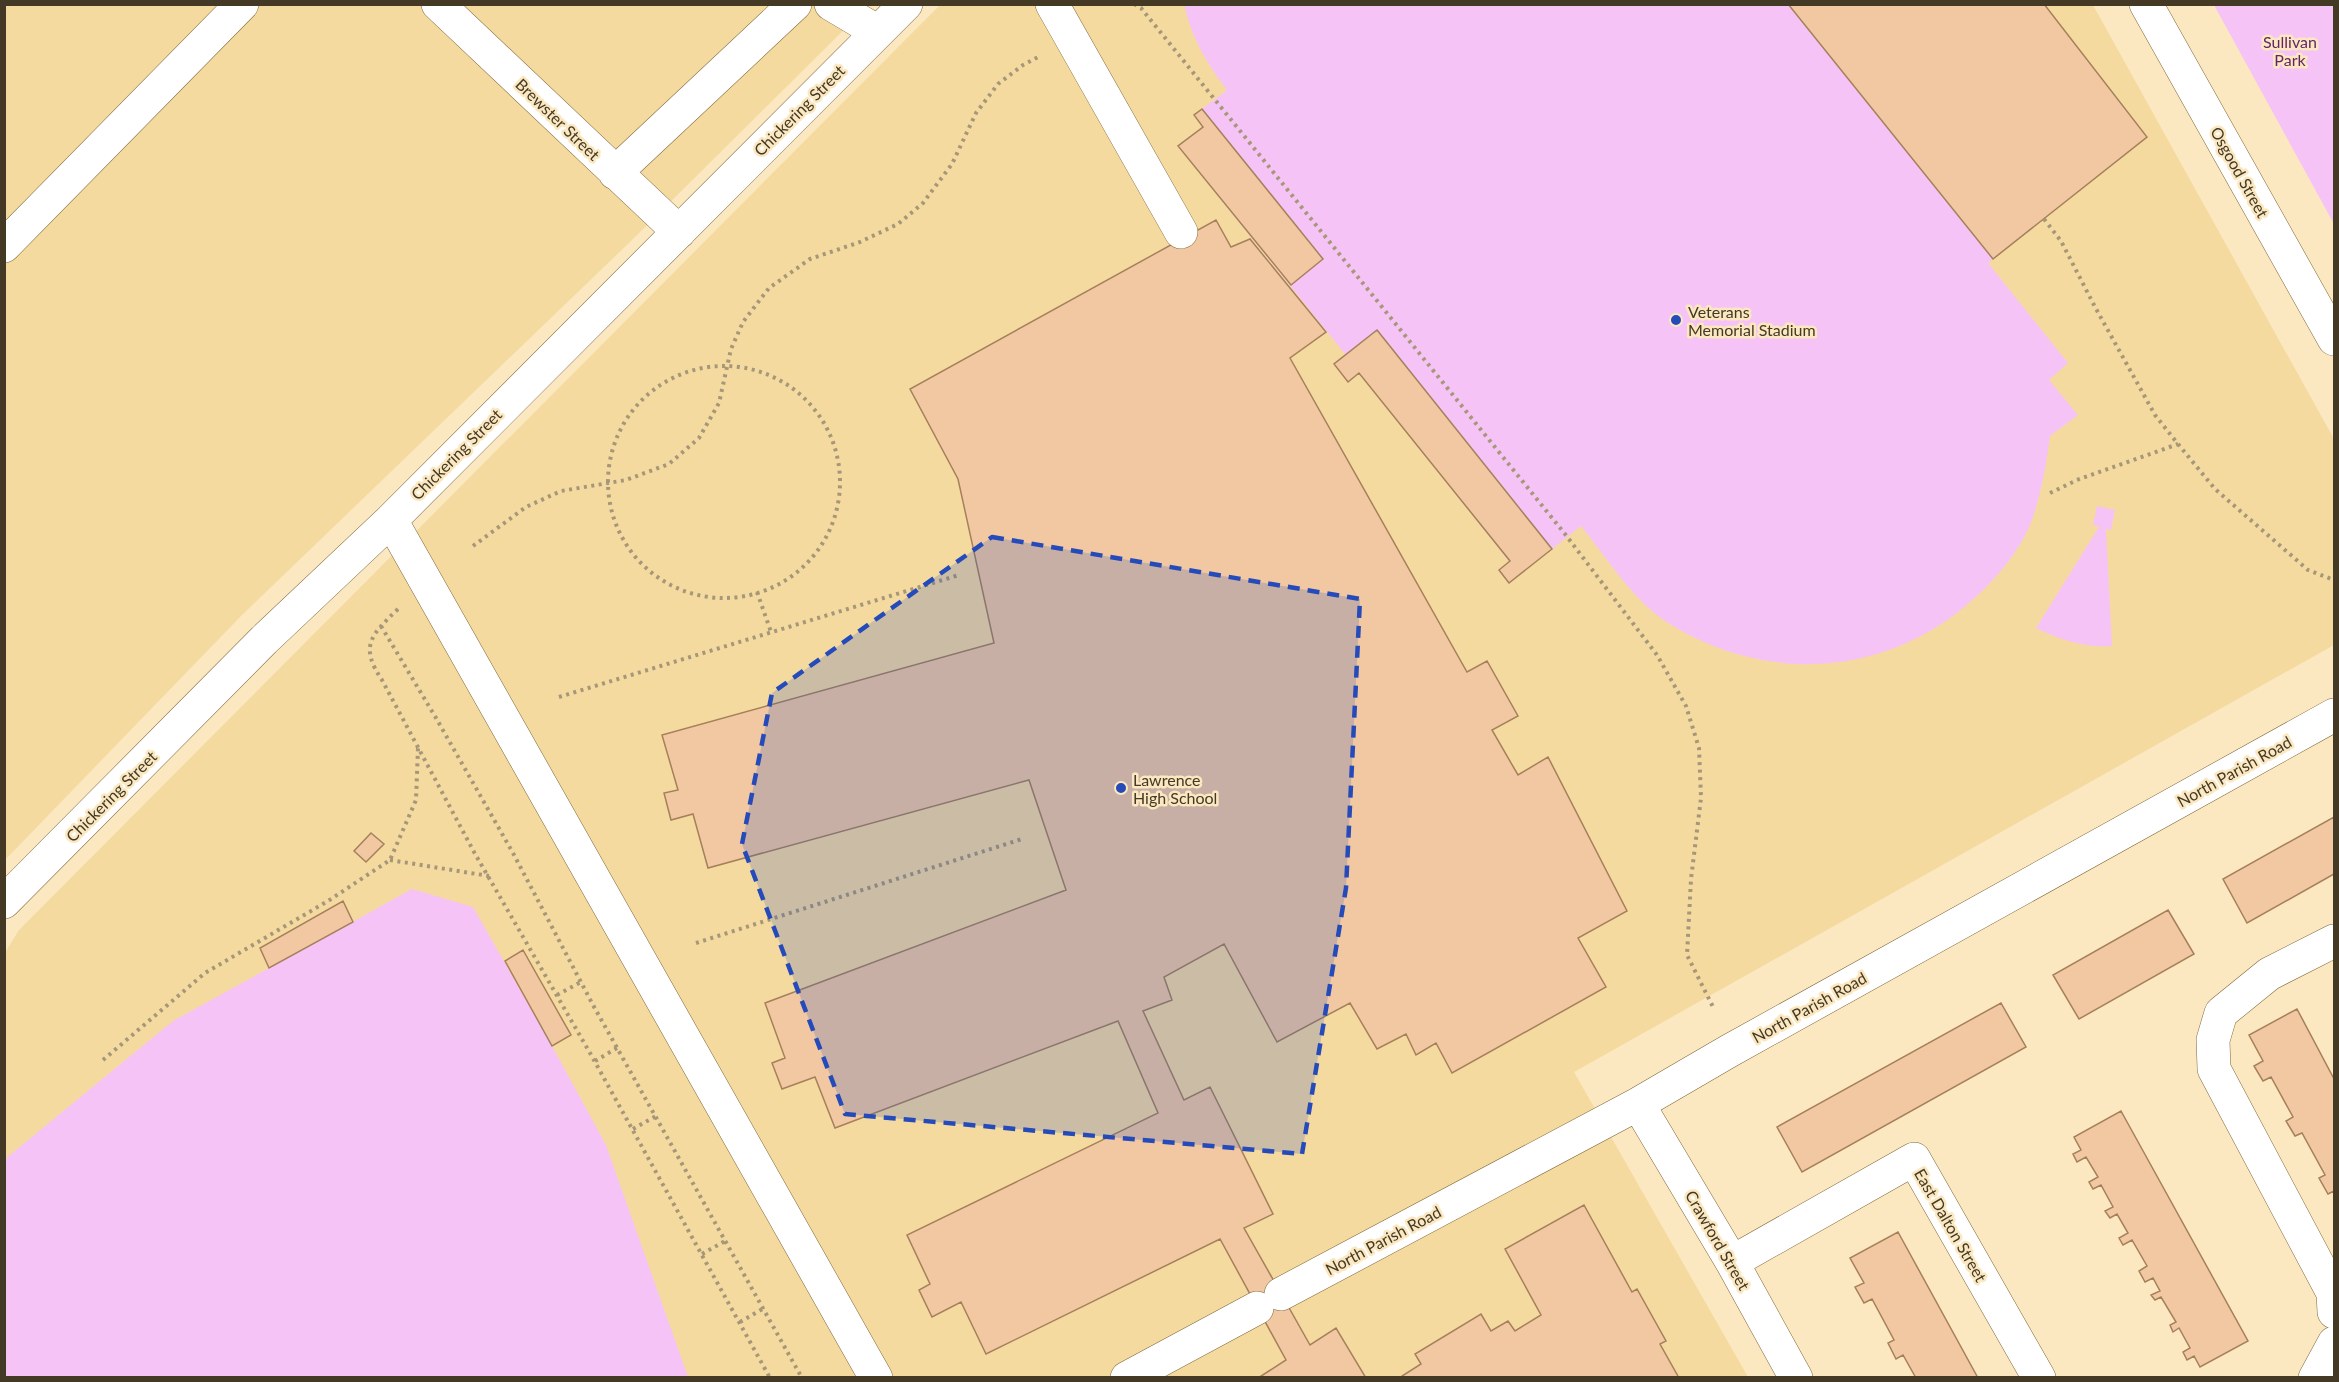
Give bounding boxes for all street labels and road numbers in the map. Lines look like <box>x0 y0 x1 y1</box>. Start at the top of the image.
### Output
street label: Chickering Street <box>750 61 848 159</box>
street label: Brewster Street <box>512 74 604 164</box>
street label: Osgood Street <box>2207 123 2273 221</box>
street label: Chickering Street <box>407 405 505 503</box>
street label: North Parish Road <box>2173 732 2295 810</box>
street label: Chickering Street <box>62 747 160 845</box>
street label: North Parish Road <box>1748 968 1870 1046</box>
street label: East Dalton Street <box>1911 1165 1991 1285</box>
street label: Crawford Street <box>1682 1187 1754 1293</box>
street label: North Parish Road <box>1322 1202 1444 1278</box>

